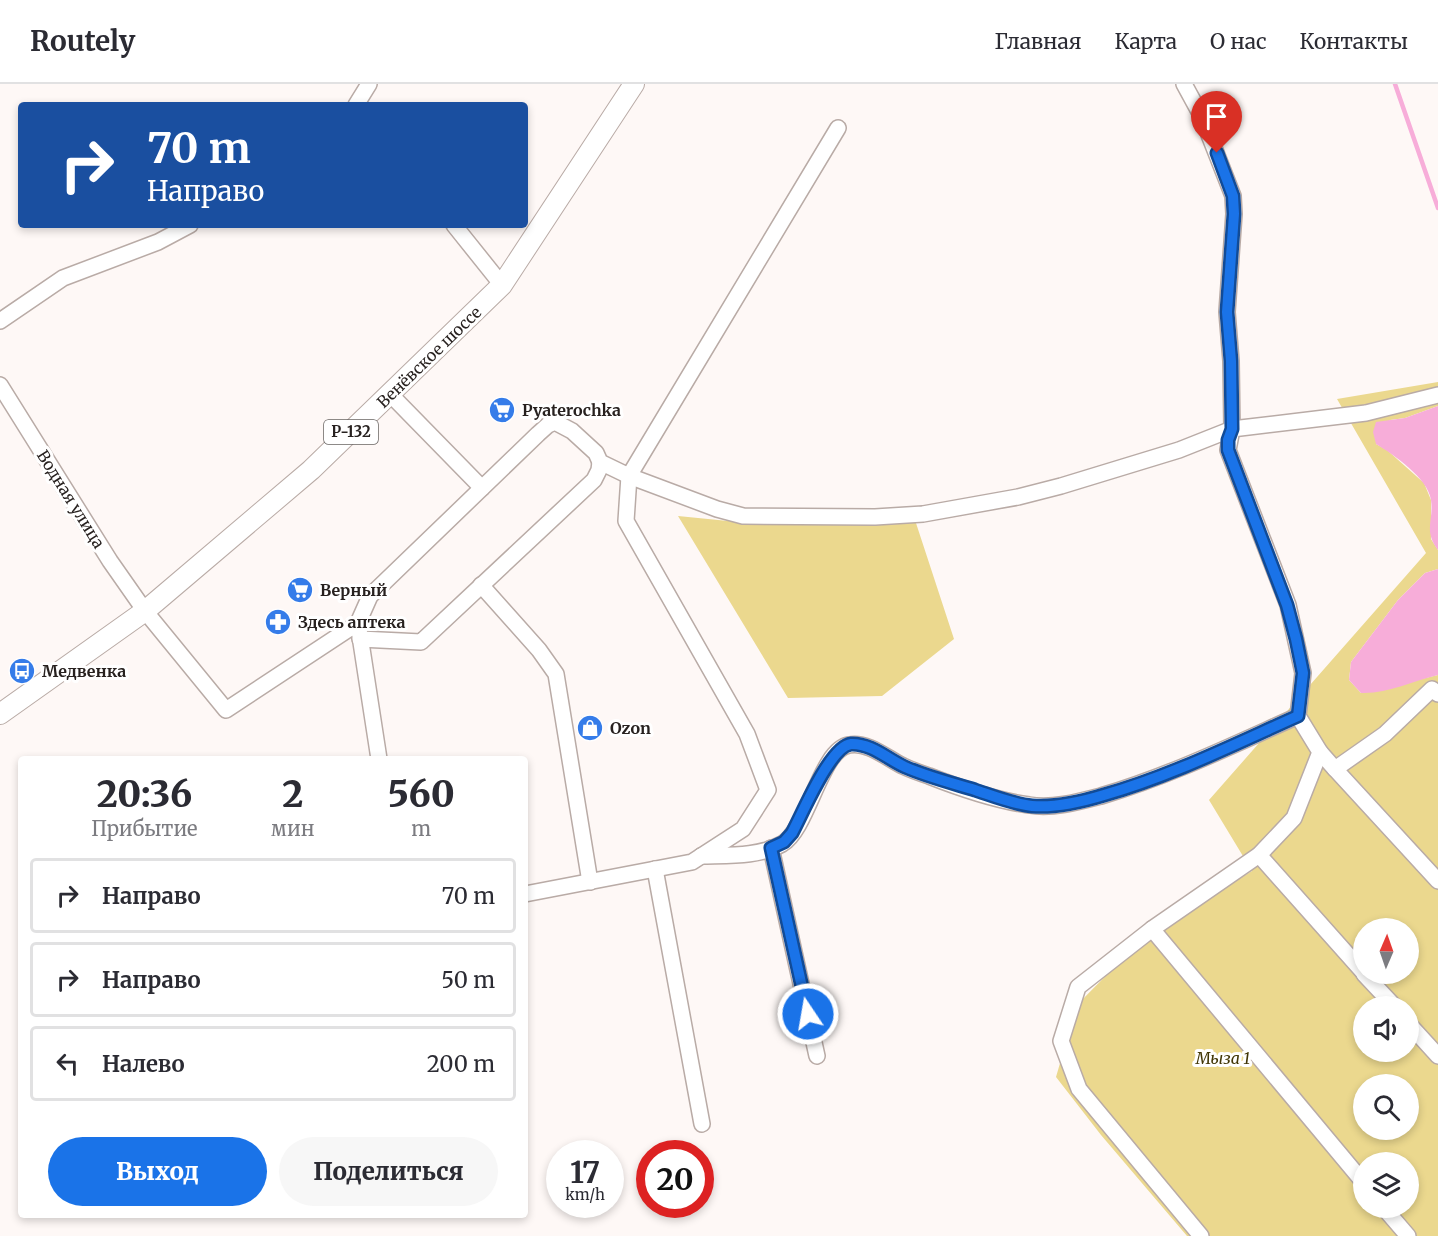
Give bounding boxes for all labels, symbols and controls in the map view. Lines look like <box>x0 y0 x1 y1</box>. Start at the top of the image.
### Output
text: Routely <box>30 23 135 59</box>
text: Главная <box>995 28 1082 55</box>
text: Карта <box>1115 28 1177 55</box>
text: О нас <box>1210 28 1267 55</box>
text: Контакты <box>1300 28 1408 55</box>
pin <box>1191 91 1242 153</box>
icon: arrive <box>1200 100 1233 133</box>
text: 70 m <box>147 122 251 174</box>
icon: right <box>48 126 126 204</box>
text: Направо <box>147 174 264 208</box>
street label: Венёвское шоссе <box>373 302 485 412</box>
supermarket icon: Pyaterochka <box>487 395 517 425</box>
place label: Pyaterochka <box>522 400 621 420</box>
road number: Р-132 <box>324 420 378 444</box>
street label: Водная улица <box>33 446 109 552</box>
supermarket icon: Верный <box>285 575 315 605</box>
place label: Верный <box>320 580 387 600</box>
pharmacy icon: Здесь аптека <box>263 607 293 637</box>
place label: Здесь аптека <box>298 612 406 632</box>
bus stop icon: Медвенка <box>7 656 37 686</box>
place label: Медвенка <box>42 661 126 681</box>
shop icon: Ozon <box>575 713 605 743</box>
place label: Ozon <box>610 718 651 738</box>
text: 20:36 <box>97 772 192 817</box>
text: 2 <box>282 772 303 817</box>
text: 560 <box>388 772 455 817</box>
text: Прибытие <box>91 816 198 841</box>
text: мин <box>271 816 315 841</box>
text: m <box>411 816 431 841</box>
icon: right <box>51 879 84 912</box>
text: Направо <box>102 882 201 910</box>
text: 70 m <box>442 882 495 910</box>
north arrow <box>1353 918 1419 984</box>
map controls <box>1353 918 1419 1218</box>
icon: right <box>51 963 84 996</box>
text: Направо <box>102 966 201 994</box>
text: 50 m <box>441 966 495 994</box>
position arrow <box>776 982 840 1046</box>
button: sound <box>1353 996 1419 1062</box>
icon: left <box>51 1047 84 1080</box>
park label: Мыза 1 <box>1195 1048 1250 1068</box>
text: Налево <box>102 1050 185 1078</box>
text: 200 m <box>427 1050 495 1078</box>
button: search <box>1353 1074 1419 1140</box>
button: Выход <box>48 1137 267 1206</box>
button: Поделиться <box>279 1137 498 1206</box>
speed limit sign: 20 <box>636 1140 714 1218</box>
button: layers <box>1353 1152 1419 1218</box>
text: 17 <box>570 1153 600 1191</box>
text: km/h <box>565 1185 605 1204</box>

